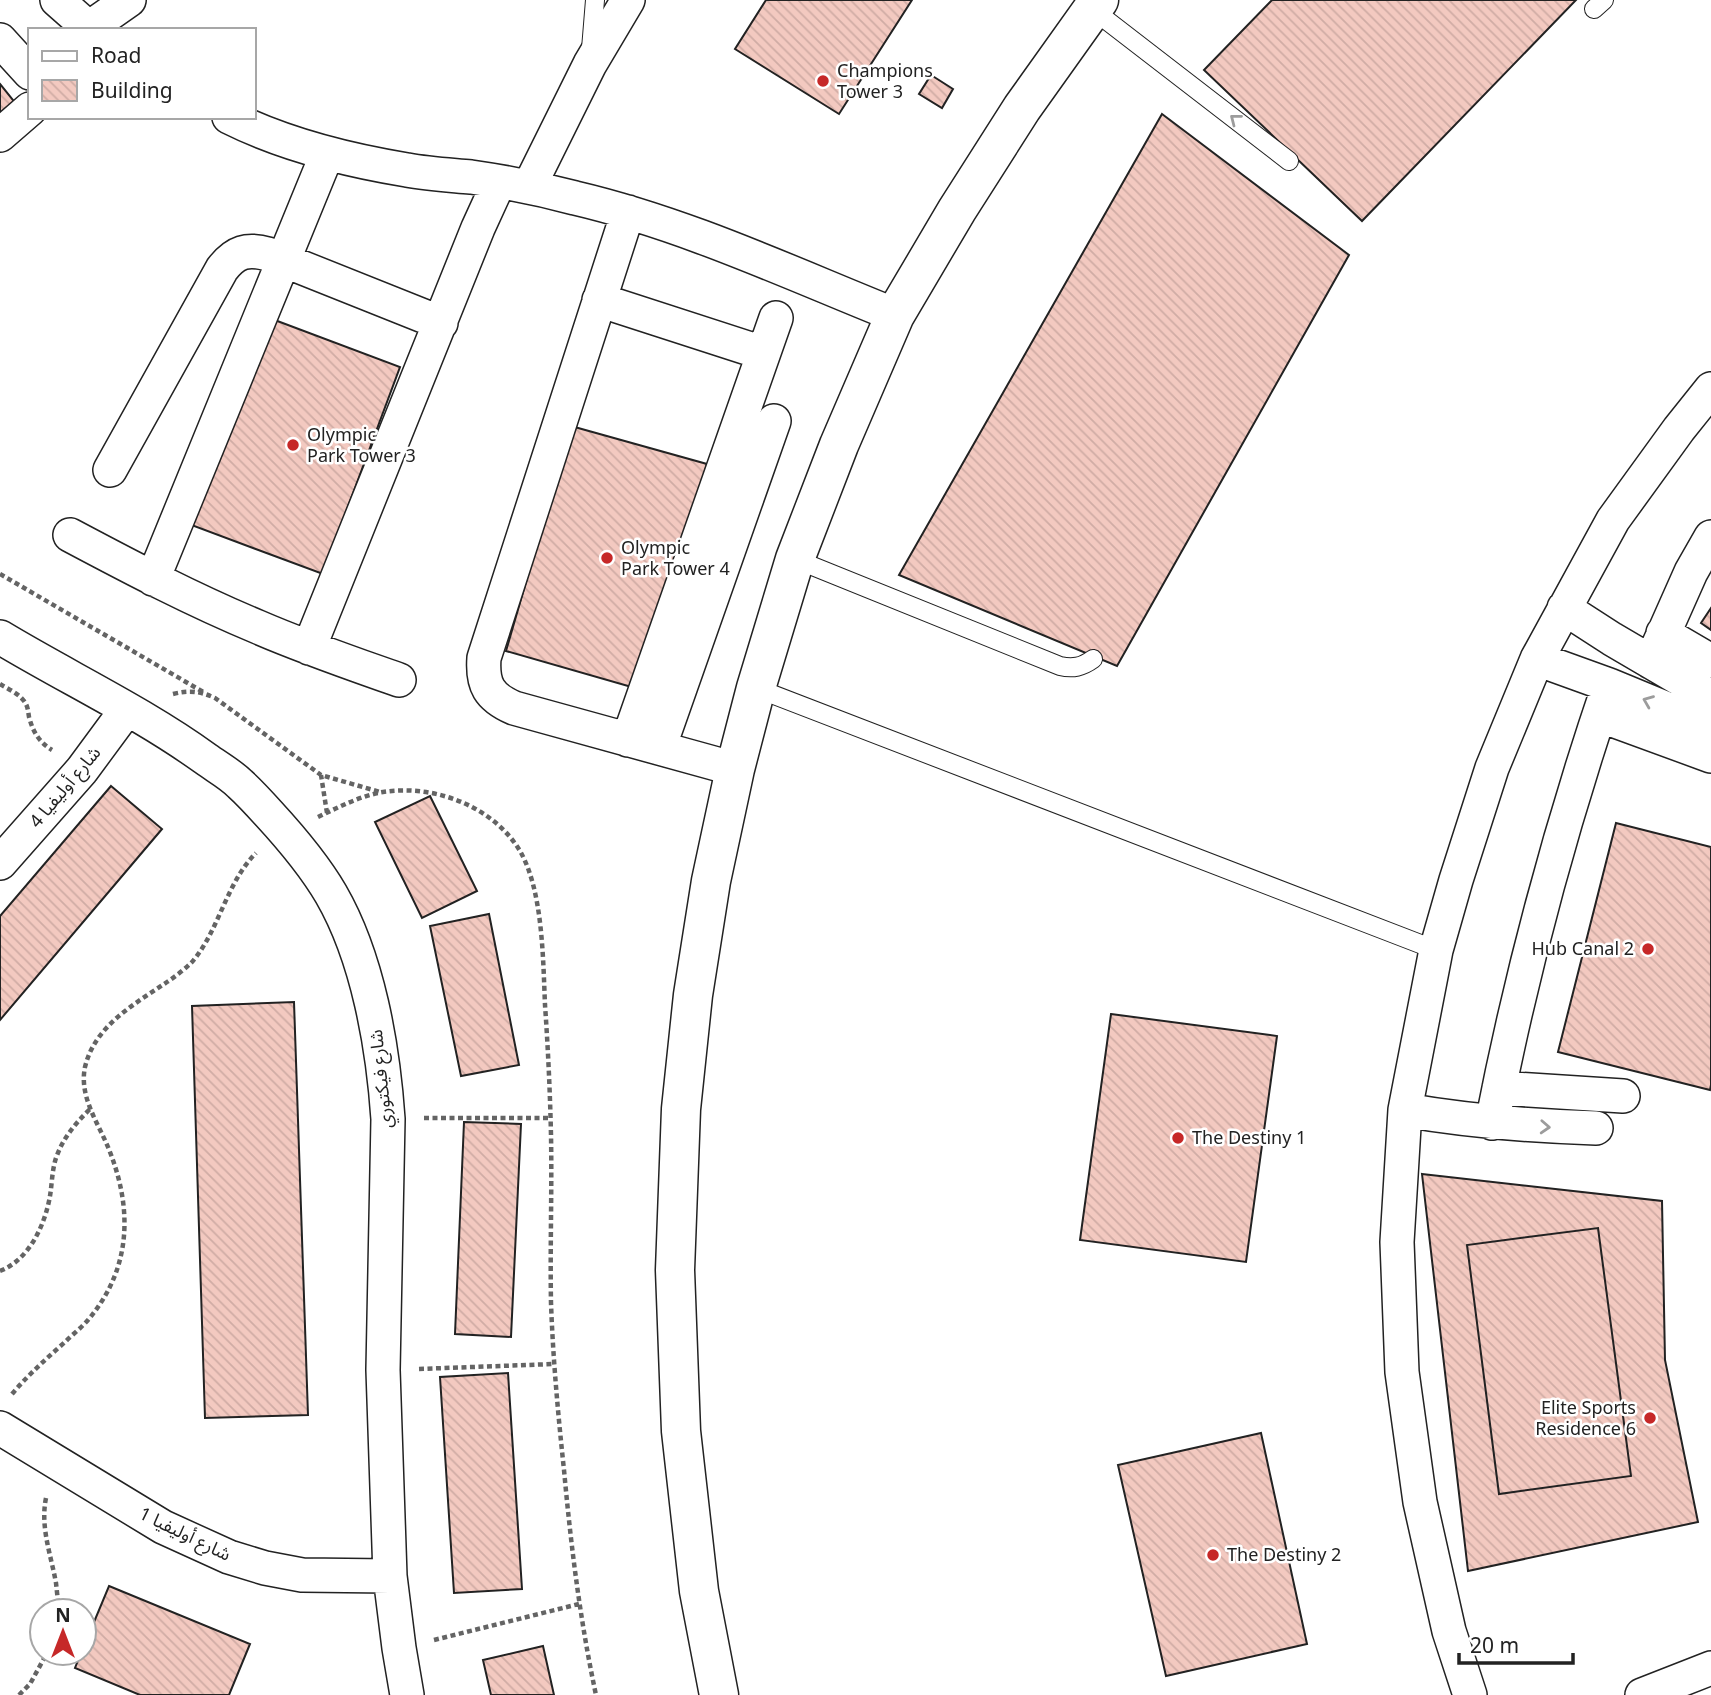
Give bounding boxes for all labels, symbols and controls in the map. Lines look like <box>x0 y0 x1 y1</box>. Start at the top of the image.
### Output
legend <box>28 28 256 119</box>
text: Road <box>91 34 141 78</box>
place label: Champions Tower 3 <box>837 52 933 111</box>
text: Building <box>91 69 173 113</box>
marker: Champions Tower 3 <box>815 73 831 89</box>
one-way arrow <box>1230 115 1242 128</box>
place label: Olympic Park Tower 3 <box>307 416 416 475</box>
marker: Olympic Park Tower 3 <box>285 437 301 453</box>
place label: Olympic Park Tower 4 <box>621 529 730 588</box>
marker: Olympic Park Tower 4 <box>599 550 615 566</box>
one-way arrow <box>1643 695 1655 709</box>
street label: شارع أوليفيا 4 <box>19 737 111 837</box>
place label: Hub Canal 2 <box>1531 930 1634 968</box>
marker: Hub Canal 2 <box>1640 941 1656 957</box>
street label: شارع فيكتوري <box>357 1028 405 1130</box>
place label: The Destiny 1 <box>1192 1119 1306 1157</box>
one-way arrow <box>1540 1119 1551 1134</box>
marker: The Destiny 1 <box>1170 1130 1186 1146</box>
place label: Elite Sports Residence 6 <box>1535 1389 1636 1448</box>
marker: Elite Sports Residence 6 <box>1642 1410 1658 1426</box>
street label: شارع أوليفيا 1 <box>132 1495 238 1573</box>
place label: The Destiny 2 <box>1227 1536 1341 1574</box>
marker: The Destiny 2 <box>1205 1547 1221 1563</box>
text: N <box>55 1596 71 1636</box>
north arrow <box>28 1597 98 1667</box>
scale bar <box>1459 1622 1573 1666</box>
text: 20 m <box>1470 1624 1519 1668</box>

